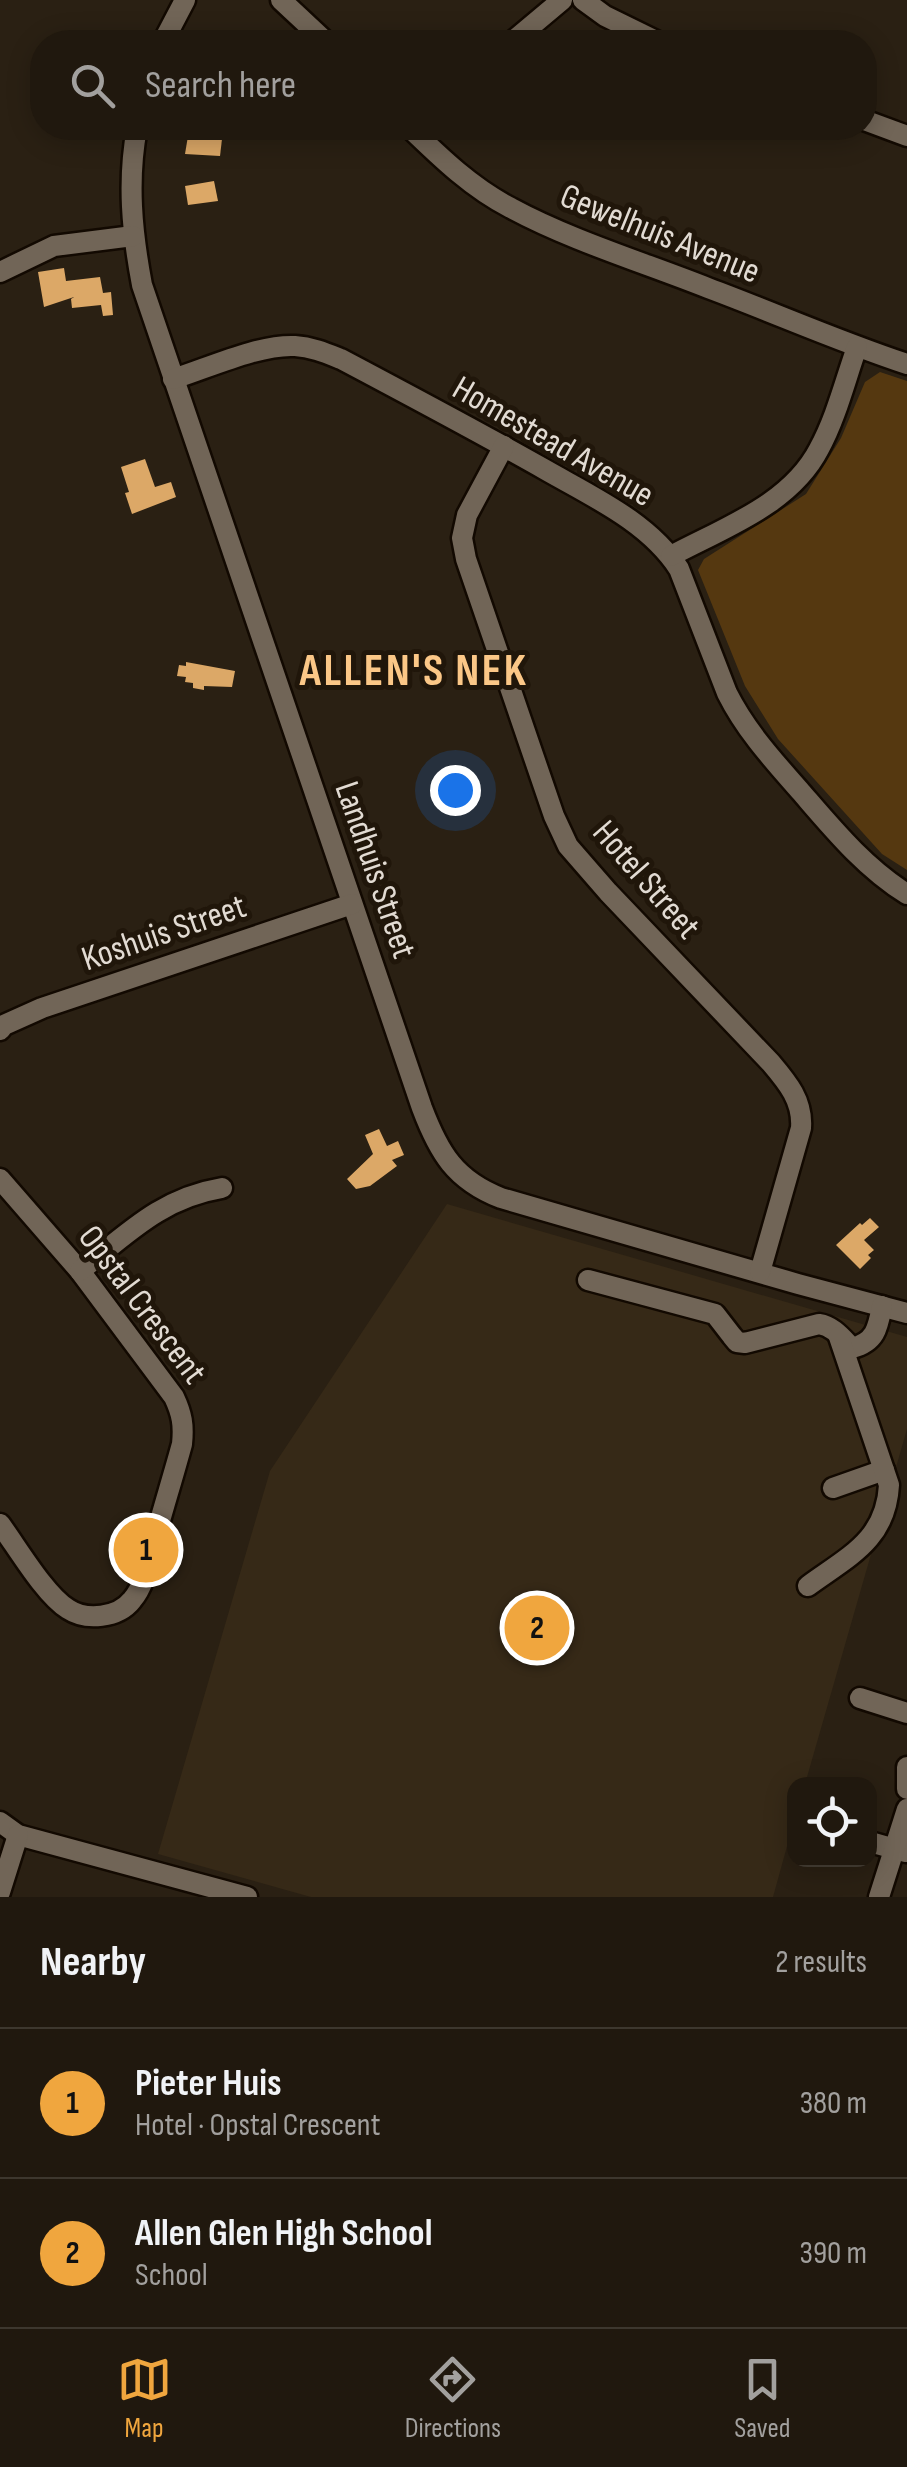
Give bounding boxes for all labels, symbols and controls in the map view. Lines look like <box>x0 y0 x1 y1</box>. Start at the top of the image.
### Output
search box <box>30 30 877 140</box>
icon: search <box>65 58 120 113</box>
text: Search here <box>145 63 296 108</box>
street label: Gewelhuis Avenue <box>554 174 766 294</box>
street label: Homestead Avenue <box>445 367 661 517</box>
district label: ALLEN'S NEK <box>298 644 529 699</box>
your location <box>430 765 481 816</box>
street label: Landhuis Street <box>325 776 425 964</box>
street label: Hotel Street <box>583 812 709 948</box>
street label: Koshuis Street <box>76 885 252 981</box>
street label: Opstal Crescent <box>69 1217 215 1393</box>
pin: 1 <box>114 1512 178 1588</box>
pin: 2 <box>504 1590 570 1666</box>
map controls <box>787 1777 877 1867</box>
button: locate <box>787 1777 877 1867</box>
text: Nearby <box>40 1937 146 1988</box>
text: 2 results <box>775 1943 867 1982</box>
text: Pieter Huis <box>135 2061 281 2106</box>
text: 1 <box>66 2084 79 2123</box>
text: 380 m <box>800 2084 867 2123</box>
text: Hotel · Opstal Crescent <box>135 2106 381 2145</box>
text: Allen Glen High School <box>135 2211 432 2256</box>
text: 2 <box>65 2234 80 2273</box>
text: 390 m <box>800 2234 867 2273</box>
text: School <box>135 2256 208 2295</box>
tab: Map <box>117 2352 172 2445</box>
tab: Directions <box>405 2352 501 2445</box>
tab: Saved <box>734 2352 790 2445</box>

